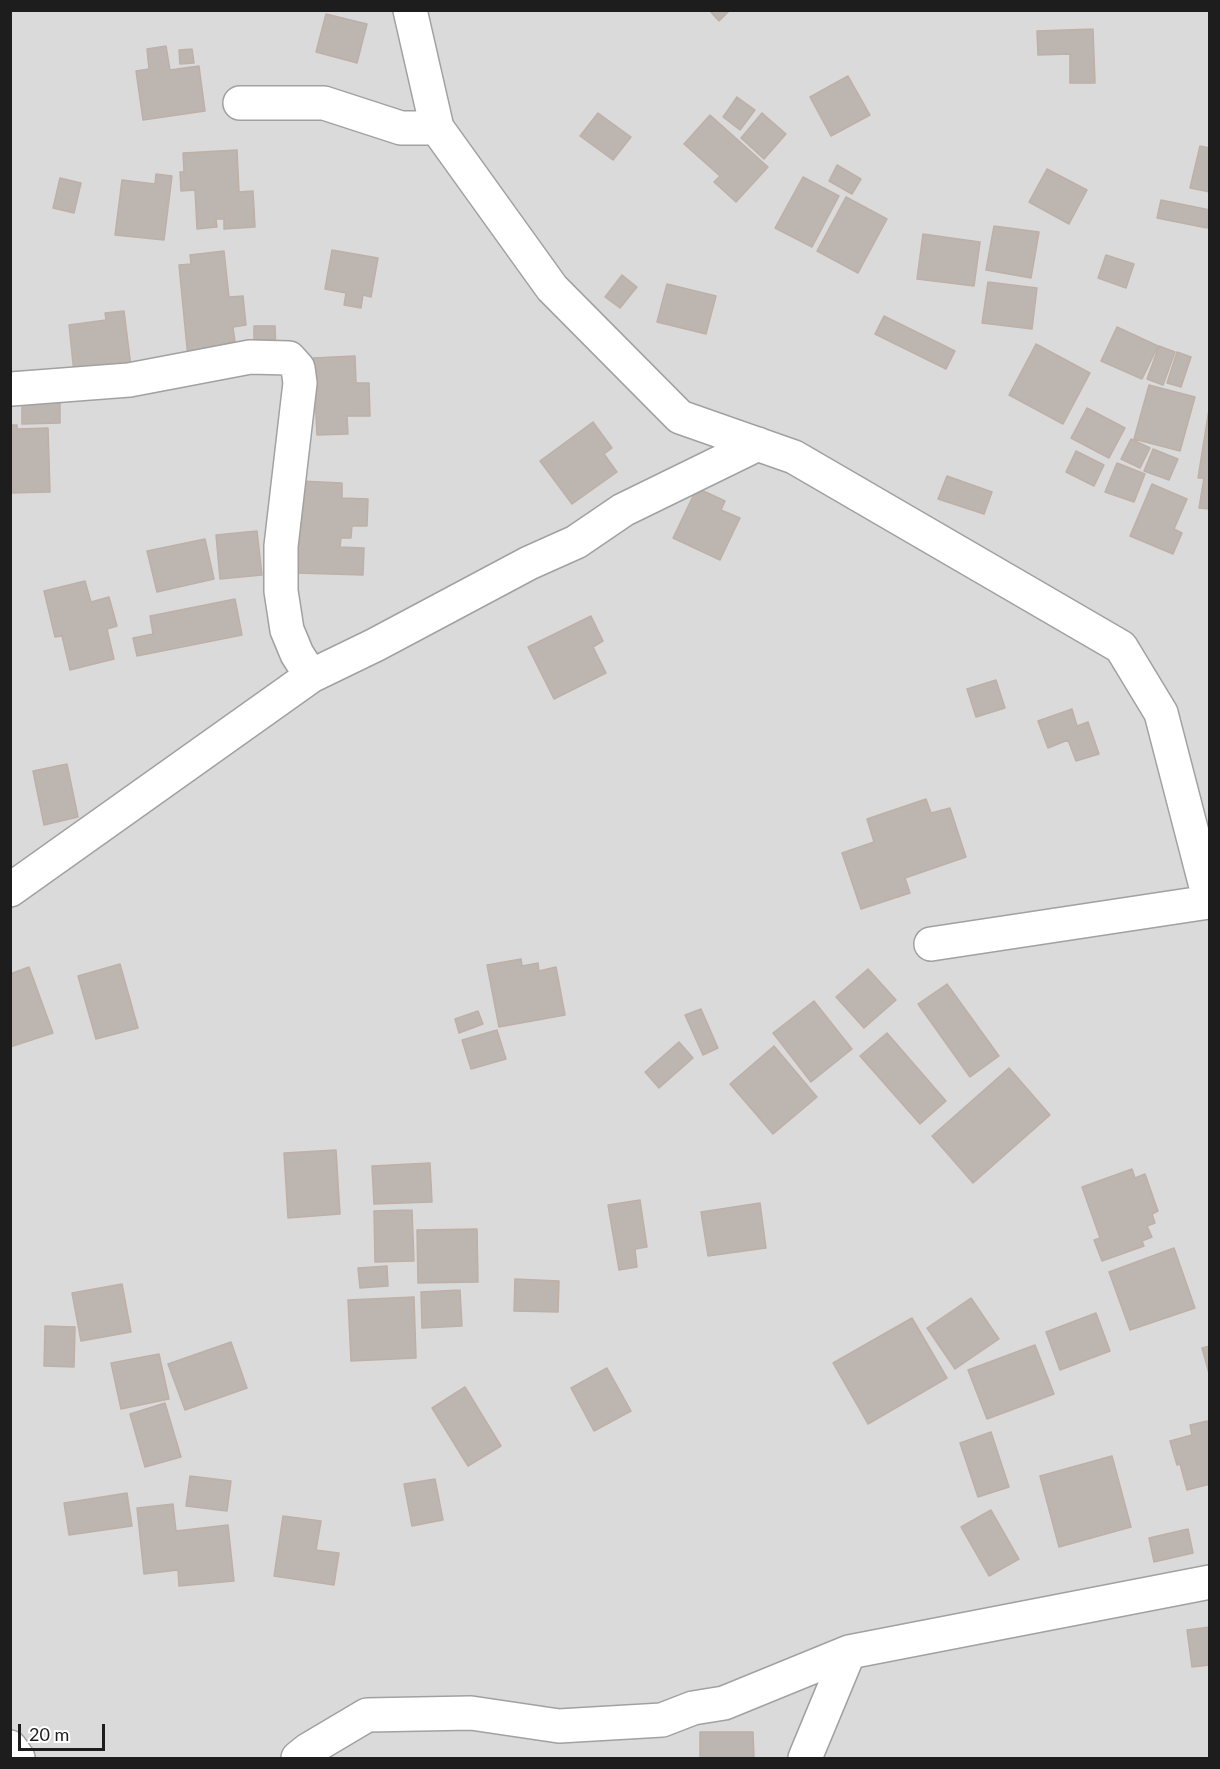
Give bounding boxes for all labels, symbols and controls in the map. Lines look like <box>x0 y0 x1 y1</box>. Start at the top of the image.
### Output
scale bar <box>21 1712 108 1750</box>
text: 20 m <box>29 1723 69 1745</box>

